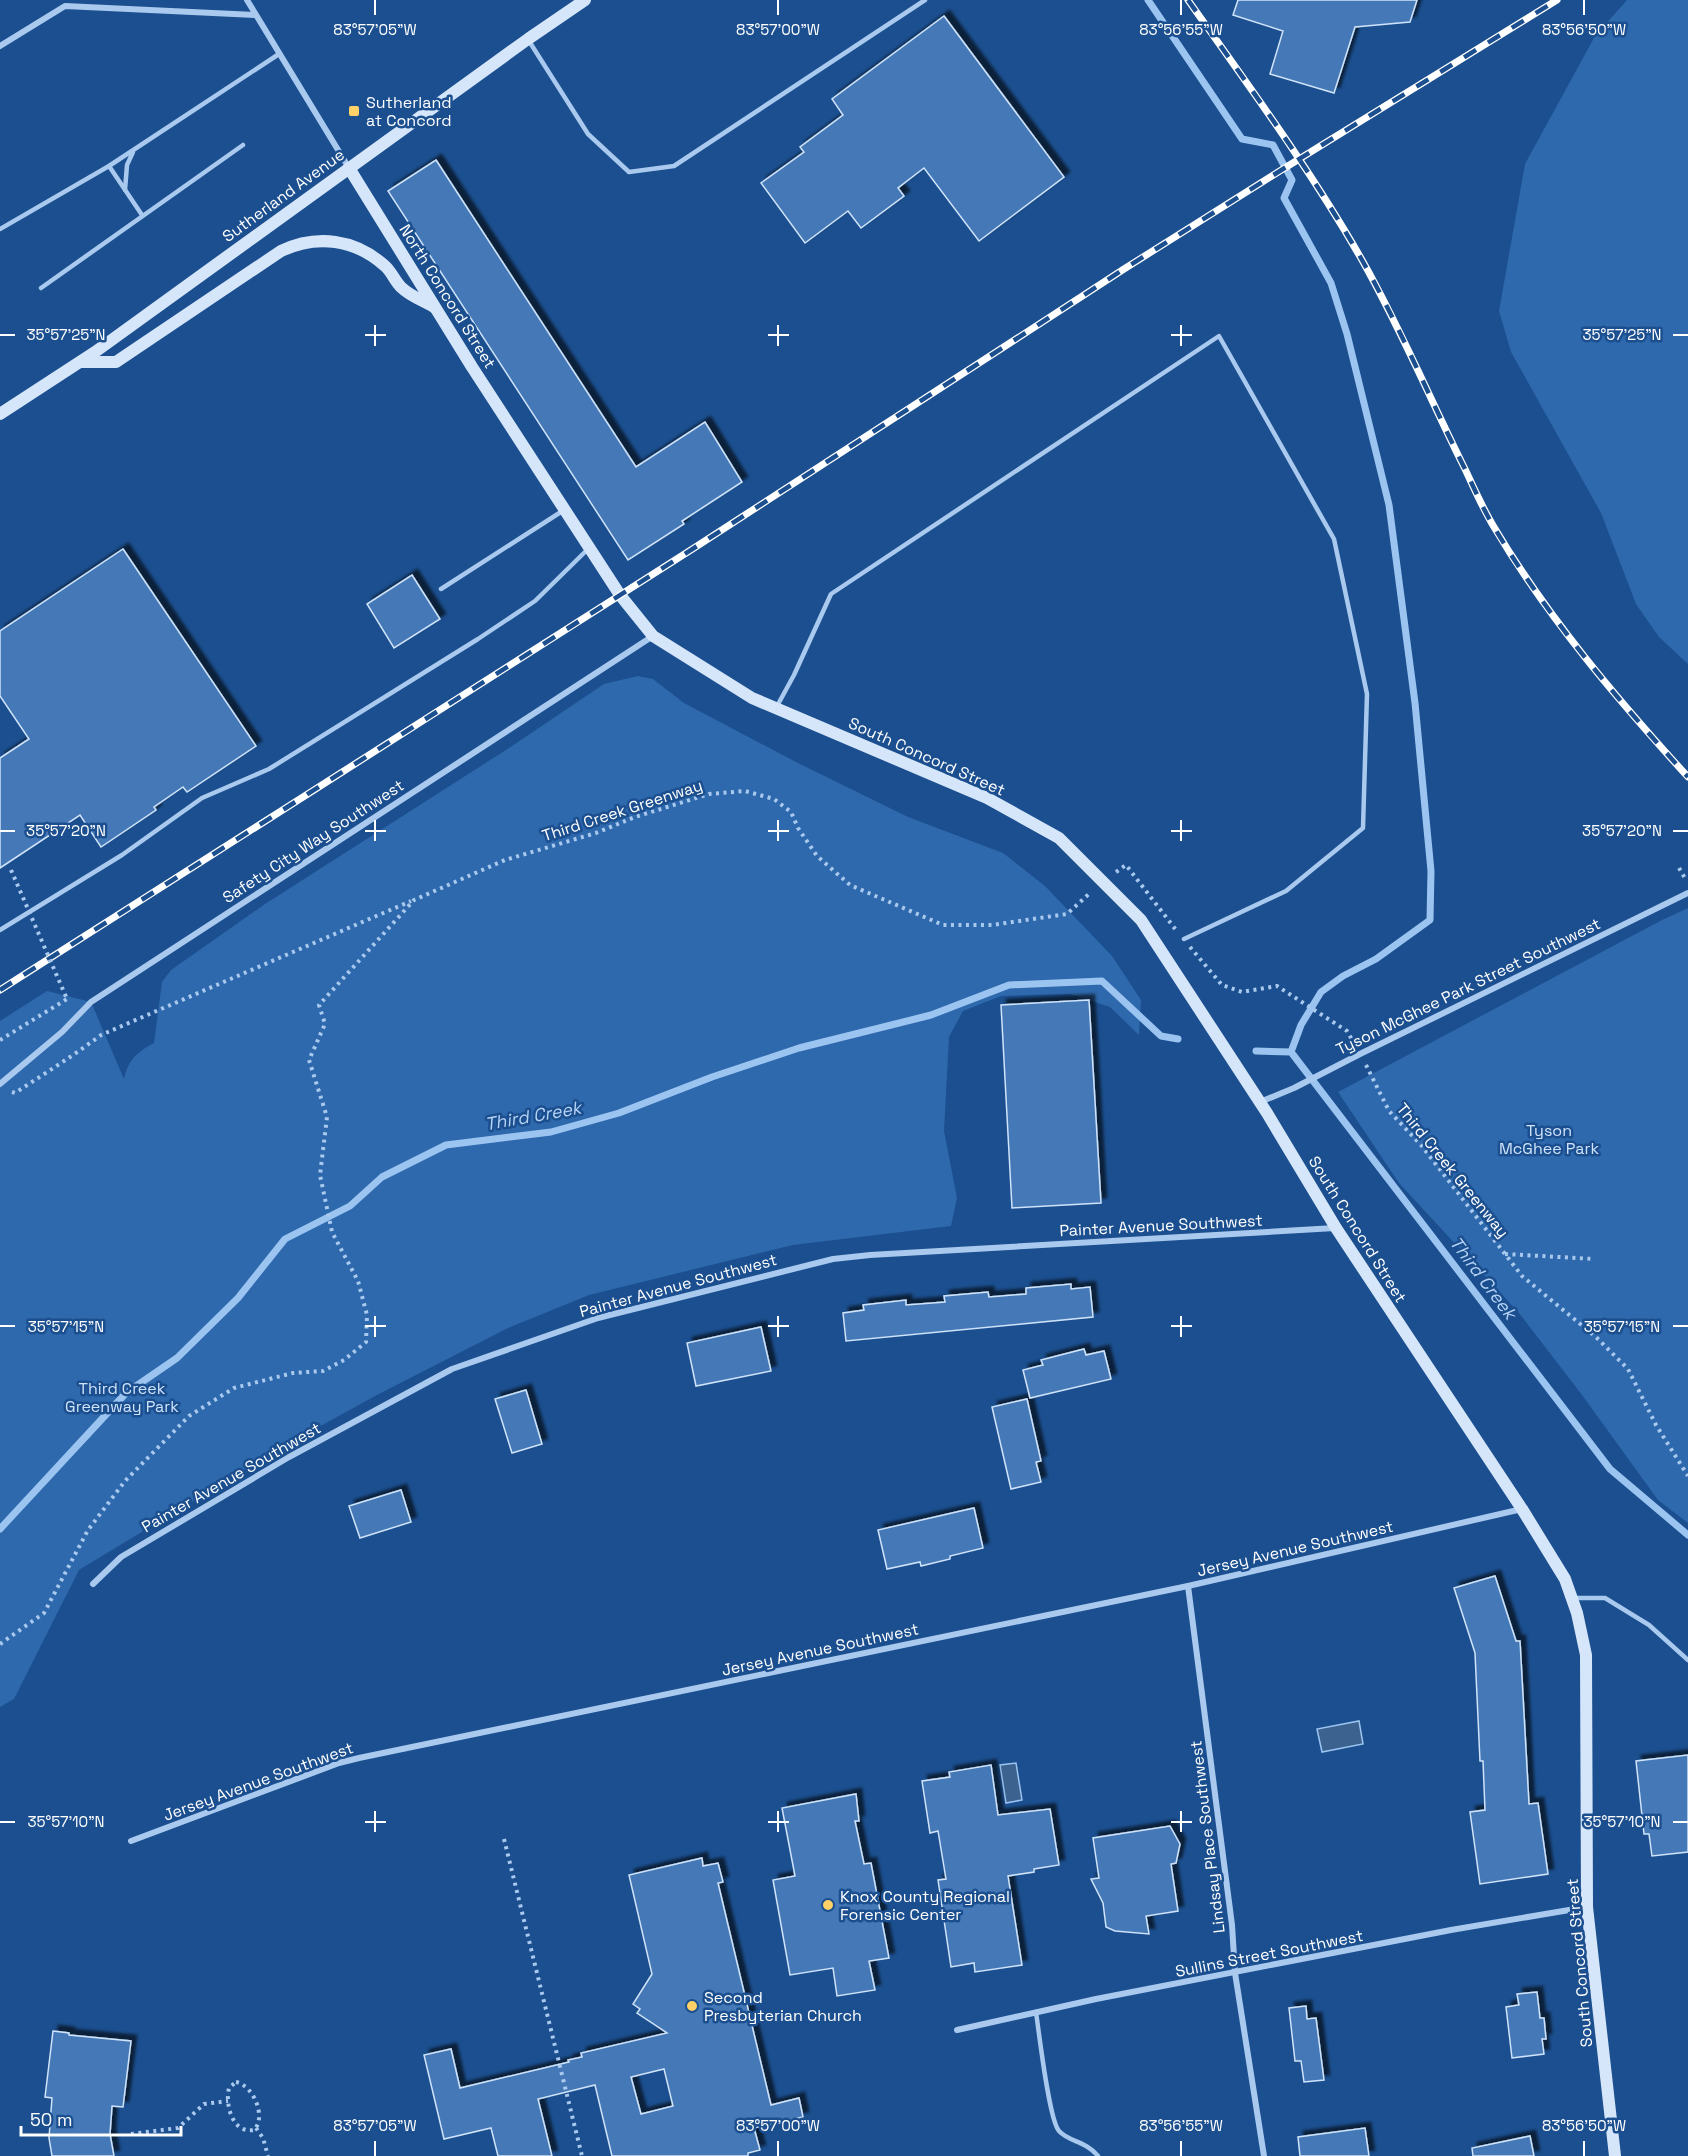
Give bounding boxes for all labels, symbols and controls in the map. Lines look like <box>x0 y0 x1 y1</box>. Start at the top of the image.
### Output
text: 83°57'05"W <box>333 20 417 39</box>
text: 83°57'00"W <box>736 20 820 39</box>
text: 83°56'55"W <box>1139 20 1223 39</box>
text: 83°56'50"W <box>1542 20 1626 39</box>
place label: Sutherland at Concord <box>366 92 452 131</box>
marker: Sutherland at Concord <box>347 104 361 118</box>
street label: Sutherland Avenue <box>218 144 348 247</box>
street label: North Concord Street <box>395 220 501 372</box>
text: 35°57'25"N <box>26 325 106 344</box>
text: 35°57'25"N <box>1582 325 1662 344</box>
street label: South Concord Street <box>845 712 1008 800</box>
street label: Safety City Way Southwest <box>219 775 408 908</box>
street label: Third Creek Greenway <box>539 775 705 846</box>
text: 35°57'20"N <box>26 821 106 840</box>
text: 35°57'20"N <box>1582 821 1662 840</box>
street label: Tyson McGhee Park Street Southwest <box>1333 913 1604 1060</box>
water label: Third Creek <box>483 1095 585 1135</box>
street label: Third Creek Greenway <box>1392 1099 1513 1242</box>
park label: Tyson McGhee Park <box>1499 1120 1599 1159</box>
street label: South Concord Street <box>1304 1152 1411 1307</box>
street label: Painter Avenue Southwest <box>1059 1210 1263 1241</box>
water label: Third Creek <box>1445 1232 1523 1325</box>
street label: Painter Avenue Southwest <box>577 1249 779 1322</box>
text: 35°57'15"N <box>28 1317 104 1336</box>
text: 35°57'15"N <box>1584 1317 1660 1336</box>
park label: Third Creek Greenway Park <box>65 1378 179 1417</box>
street label: Painter Avenue Southwest <box>138 1417 325 1537</box>
street label: Jersey Avenue Southwest <box>1195 1516 1395 1581</box>
street label: Jersey Avenue Southwest <box>720 1618 921 1681</box>
street label: Jersey Avenue Southwest <box>160 1737 356 1826</box>
street label: Lindsay Place Southwest <box>1185 1739 1230 1935</box>
text: 35°57'10"N <box>27 1812 105 1831</box>
text: 35°57'10"N <box>1583 1812 1661 1831</box>
street label: South Concord Street <box>1562 1878 1597 2048</box>
place label: Knox County Regional Forensic Center <box>840 1886 1010 1925</box>
marker: Knox County Regional Forensic Center <box>821 1898 835 1912</box>
street label: Sullins Street Southwest <box>1173 1925 1365 1982</box>
place label: Second Presbyterian Church <box>704 1987 862 2026</box>
marker: Second Presbyterian Church <box>685 1999 699 2013</box>
scale bar <box>21 2099 182 2137</box>
text: 50 m <box>30 2108 72 2131</box>
text: 83°57'05"W <box>333 2116 417 2135</box>
text: 83°57'00"W <box>736 2116 820 2135</box>
text: 83°56'55"W <box>1139 2116 1223 2135</box>
text: 83°56'50"W <box>1542 2116 1626 2135</box>

